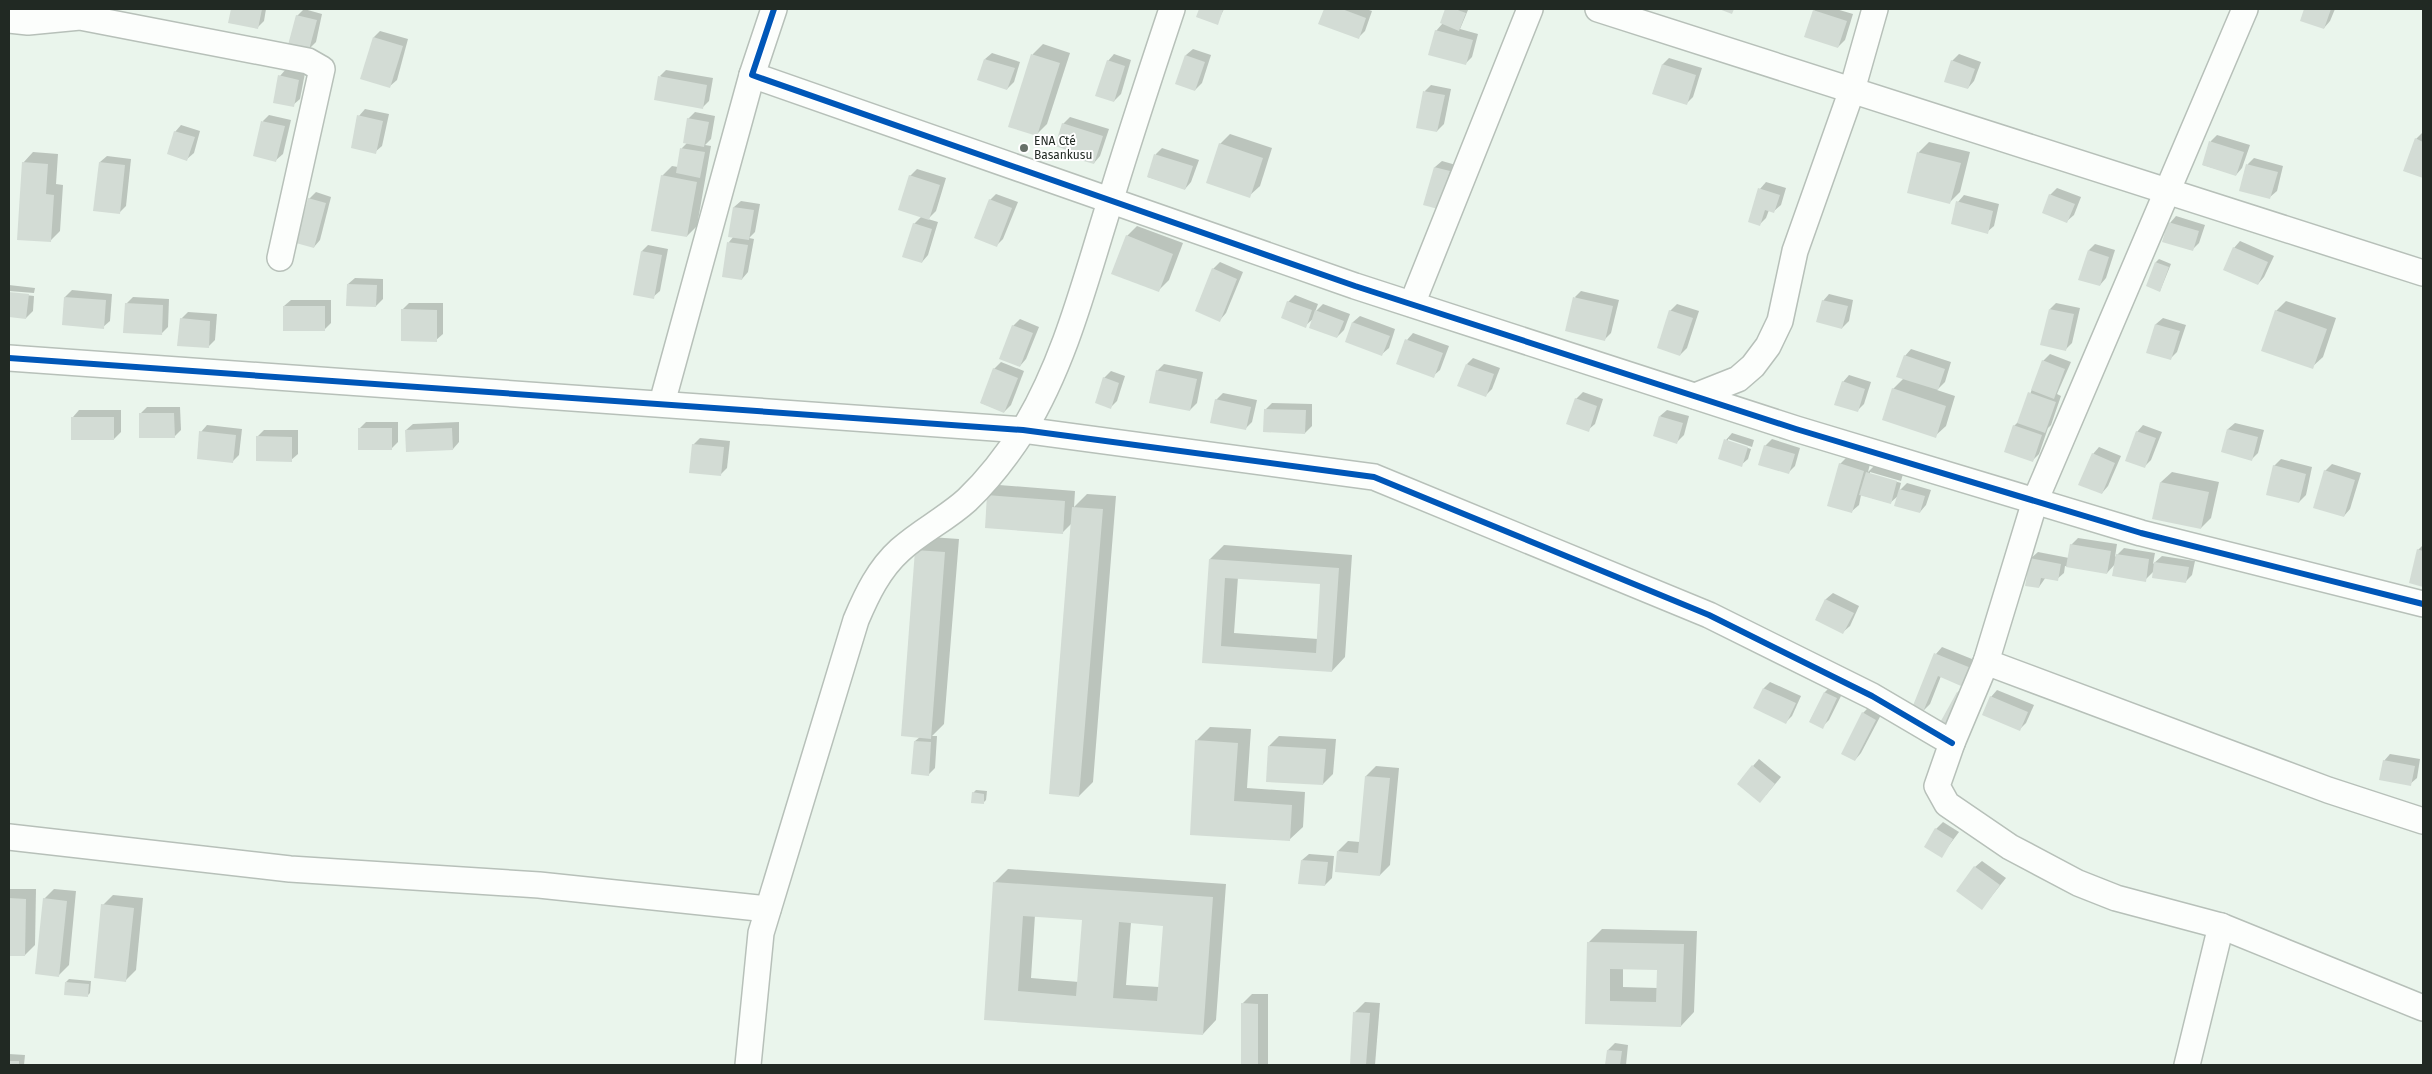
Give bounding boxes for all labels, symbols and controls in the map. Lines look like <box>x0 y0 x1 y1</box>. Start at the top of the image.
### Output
place label: ENA Cté Basankusu <box>1034 134 1092 162</box>
marker: ENA Cté Basankusu <box>1018 142 1030 154</box>

